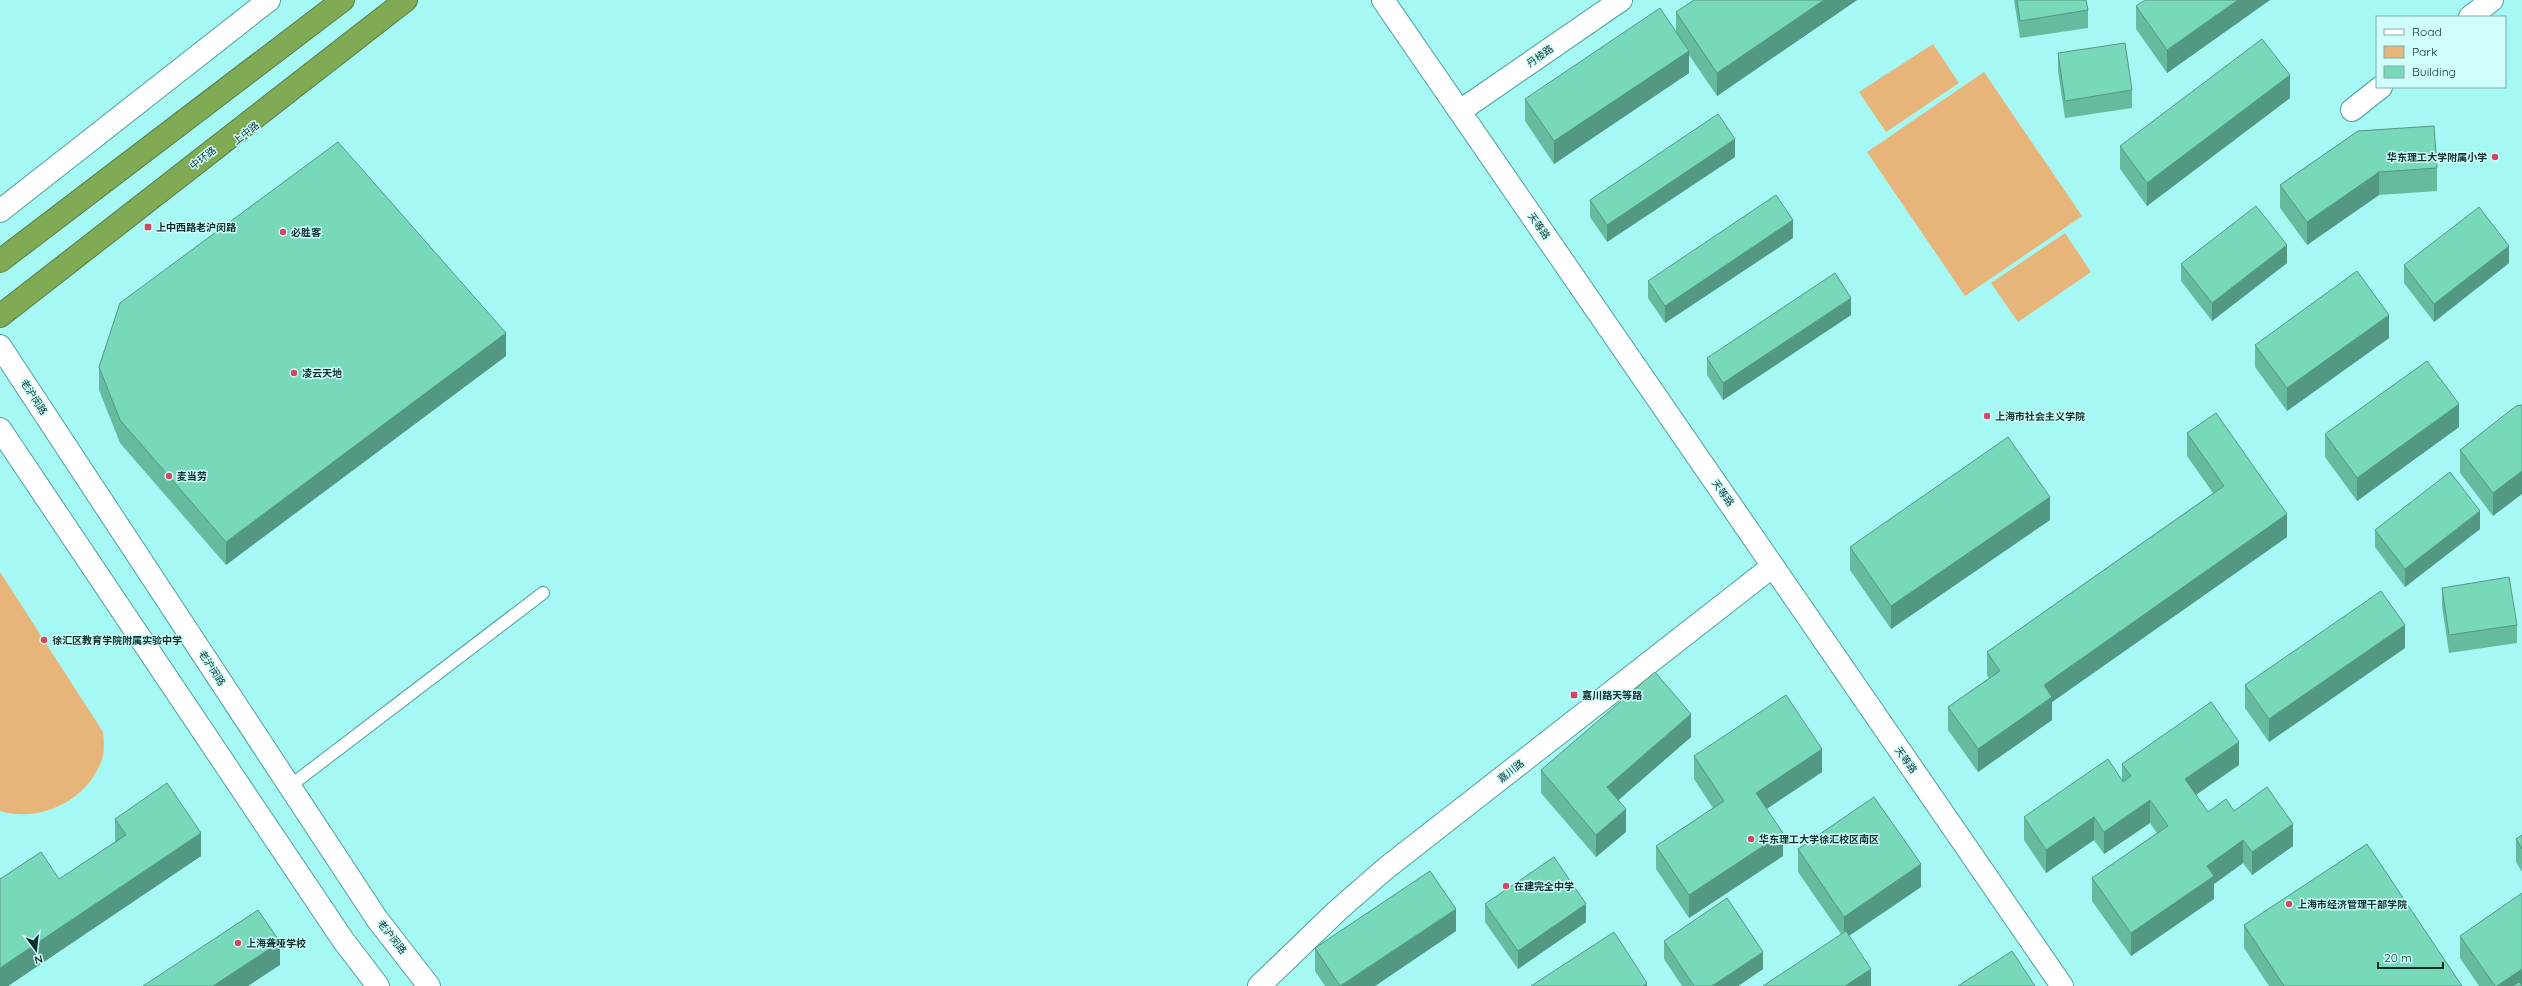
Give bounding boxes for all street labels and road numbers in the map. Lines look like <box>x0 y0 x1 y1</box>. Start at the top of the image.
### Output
street label: 丹棱路 <box>1524 42 1556 70</box>
street label: 上中路 <box>230 119 262 147</box>
street label: 中环路 <box>187 144 219 172</box>
street label: 天等路 <box>1525 210 1553 242</box>
street label: 老沪闵路 <box>18 377 50 417</box>
street label: 天等路 <box>1709 477 1737 509</box>
street label: 老沪闵路 <box>196 648 228 688</box>
street label: 天等路 <box>1892 744 1920 776</box>
street label: 嘉川路 <box>1495 757 1527 785</box>
street label: 老沪闵路 <box>375 917 409 957</box>

